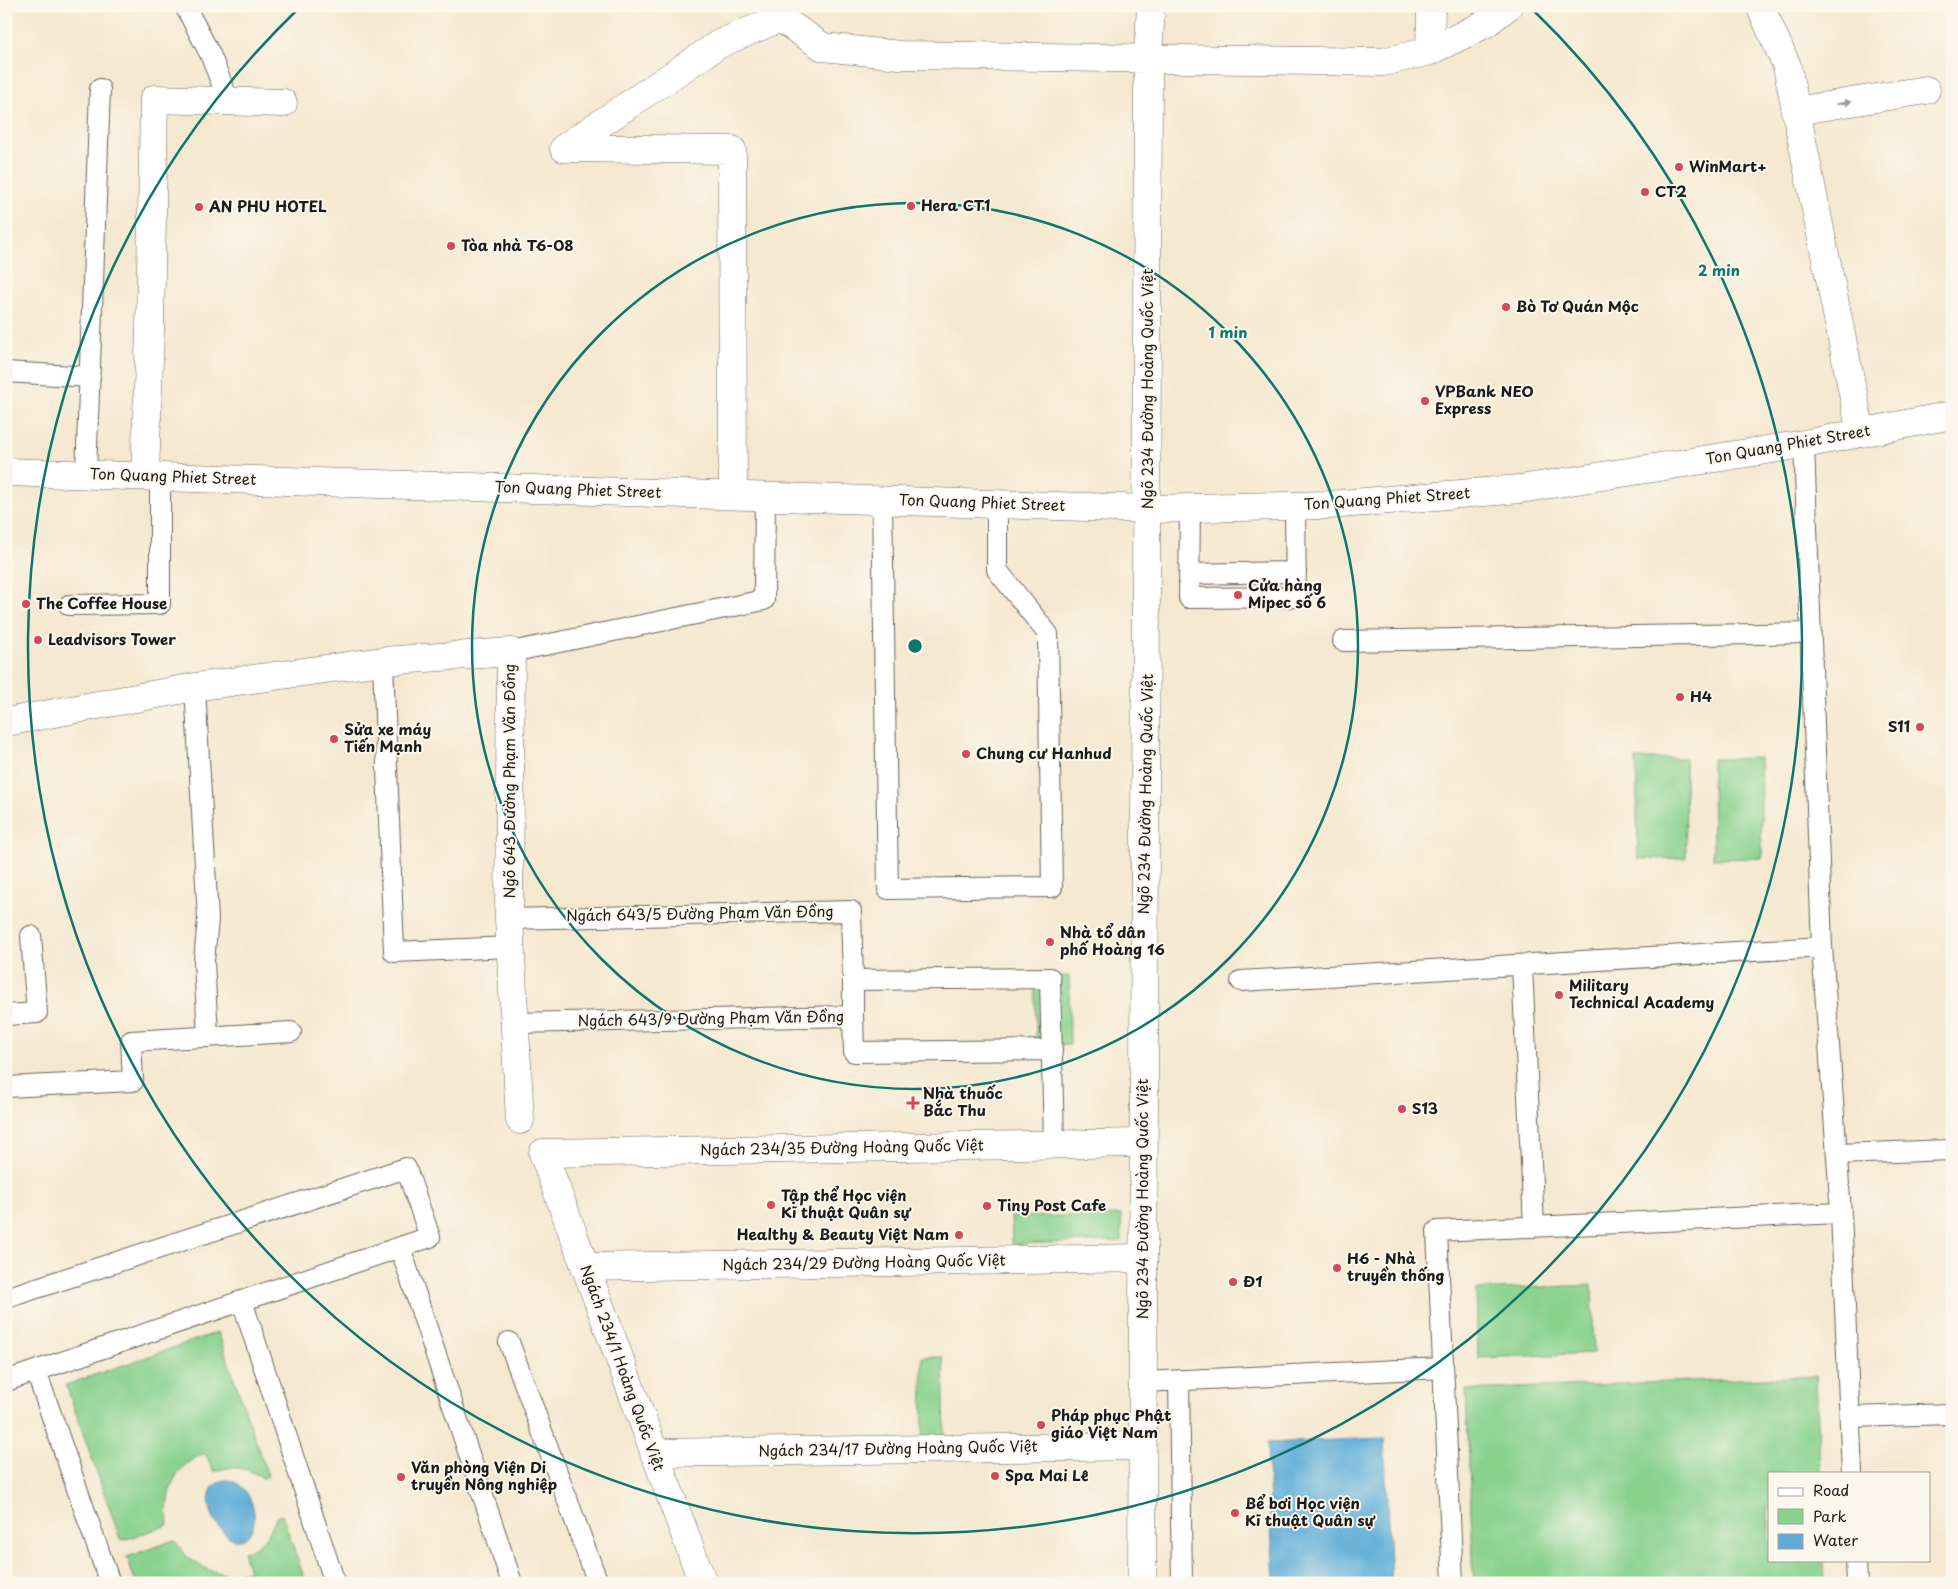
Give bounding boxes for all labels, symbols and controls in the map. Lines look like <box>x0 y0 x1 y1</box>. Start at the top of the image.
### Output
one-way arrow <box>1836 99 1852 107</box>
place label: WinMart+ <box>1689 154 1767 177</box>
marker: WinMart+ <box>1673 161 1685 173</box>
place label: CT2 <box>1655 179 1687 202</box>
marker: CT2 <box>1639 186 1651 198</box>
place label: Hera CT1 <box>921 193 990 216</box>
place label: AN PHU HOTEL <box>208 194 327 217</box>
marker: Hera CT1 <box>905 200 917 212</box>
marker: AN PHU HOTEL <box>193 201 205 213</box>
place label: Tòa nhà T6-08 <box>461 233 574 256</box>
marker: Tòa nhà T6-08 <box>445 240 457 252</box>
text: 2 min <box>1698 258 1740 281</box>
street label: Ngõ 234 Đường Hoàng Quốc Việt <box>1135 269 1158 509</box>
place label: Bò Tơ Quán Mộc <box>1516 294 1639 317</box>
marker: Bò Tơ Quán Mộc <box>1500 301 1512 313</box>
text: 1 min <box>1209 320 1247 343</box>
place label: VPBank NEO Express <box>1435 379 1534 419</box>
marker: VPBank NEO Express <box>1419 395 1431 407</box>
street label: Ton Quang Phiet Street <box>1704 418 1872 469</box>
street label: Ton Quang Phiet Street <box>89 461 257 490</box>
street label: Ton Quang Phiet Street <box>494 474 662 503</box>
street label: Ton Quang Phiet Street <box>1303 480 1471 515</box>
street label: Ton Quang Phiet Street <box>898 487 1066 516</box>
place label: Cửa hàng Mipec số 6 <box>1248 573 1327 613</box>
marker: Cửa hàng Mipec số 6 <box>1232 589 1244 601</box>
place label: The Coffee House <box>36 591 167 614</box>
marker: The Coffee House <box>20 598 32 610</box>
place label: Leadvisors Tower <box>48 627 176 650</box>
marker: Leadvisors Tower <box>32 634 44 646</box>
centre of rings <box>906 637 924 655</box>
street label: Ngõ 643 Đường Phạm Văn Đồng <box>497 664 520 898</box>
street label: Ngõ 234 Đường Hoàng Quốc Việt <box>1131 673 1158 914</box>
place label: H4 <box>1690 684 1712 707</box>
marker: H4 <box>1674 691 1686 703</box>
place label: S11 <box>1888 714 1910 737</box>
place label: Sửa xe máy Tiến Mạnh <box>344 717 431 757</box>
marker: S11 <box>1914 721 1926 733</box>
marker: Sửa xe máy Tiến Mạnh <box>328 733 340 745</box>
place label: Chung cư Hanhud <box>976 741 1112 764</box>
marker: Chung cư Hanhud <box>960 748 972 760</box>
street label: Ngách 643/5 Đường Phạm Văn Đồng <box>566 899 834 926</box>
place label: Nhà tổ dân phố Hoàng 16 <box>1060 920 1165 960</box>
marker: Nhà tổ dân phố Hoàng 16 <box>1044 936 1056 948</box>
place label: Military Technical Academy <box>1569 973 1714 1013</box>
marker: Military Technical Academy <box>1553 989 1565 1001</box>
street label: Ngách 643/9 Đường Phạm Văn Đồng <box>577 1004 845 1031</box>
street label: Ngõ 234 Đường Hoàng Quốc Việt <box>1130 1079 1153 1319</box>
place label: Nhà thuốc Bắc Thu <box>923 1081 1003 1121</box>
place label: S13 <box>1412 1096 1438 1119</box>
marker: Nhà thuốc Bắc Thu <box>907 1097 919 1109</box>
marker: S13 <box>1396 1103 1408 1115</box>
street label: Ngách 234/35 Đường Hoàng Quốc Việt <box>700 1133 984 1160</box>
place label: Tập thể Học viện Kĩ thuật Quân sự <box>781 1183 912 1223</box>
place label: Tiny Post Cafe <box>997 1193 1106 1216</box>
marker: Tập thể Học viện Kĩ thuật Quân sự <box>765 1199 777 1211</box>
marker: Tiny Post Cafe <box>981 1200 993 1212</box>
place label: Healthy & Beauty Việt Nam <box>737 1222 949 1245</box>
marker: Healthy & Beauty Việt Nam <box>953 1229 965 1241</box>
place label: H6 - Nhà truyền thống <box>1347 1246 1444 1286</box>
street label: Ngách 234/29 Đường Hoàng Quốc Việt <box>722 1248 1006 1275</box>
street label: Ngách 234/1 Hoàng Quốc Việt <box>575 1261 671 1474</box>
marker: H6 - Nhà truyền thống <box>1331 1262 1343 1274</box>
place label: Đ1 <box>1243 1269 1262 1292</box>
marker: Đ1 <box>1227 1276 1239 1288</box>
place label: Pháp phục Phật giáo Việt Nam <box>1051 1403 1172 1443</box>
marker: Pháp phục Phật giáo Việt Nam <box>1035 1419 1047 1431</box>
street label: Ngách 234/17 Đường Hoàng Quốc Việt <box>758 1434 1038 1461</box>
place label: Văn phòng Viện Di truyền Nông nghiệp <box>411 1455 557 1495</box>
place label: Spa Mai Lê <box>1005 1463 1089 1486</box>
marker: Spa Mai Lê <box>989 1470 1001 1482</box>
marker: Văn phòng Viện Di truyền Nông nghiệp <box>395 1471 407 1483</box>
legend <box>1768 1472 1930 1562</box>
text: Road <box>1813 1478 1849 1501</box>
place label: Bể bơi Học viện Kĩ thuật Quân sự <box>1245 1491 1376 1531</box>
text: Park <box>1813 1504 1847 1527</box>
marker: Bể bơi Học viện Kĩ thuật Quân sự <box>1229 1507 1241 1519</box>
text: Water <box>1813 1528 1858 1551</box>

